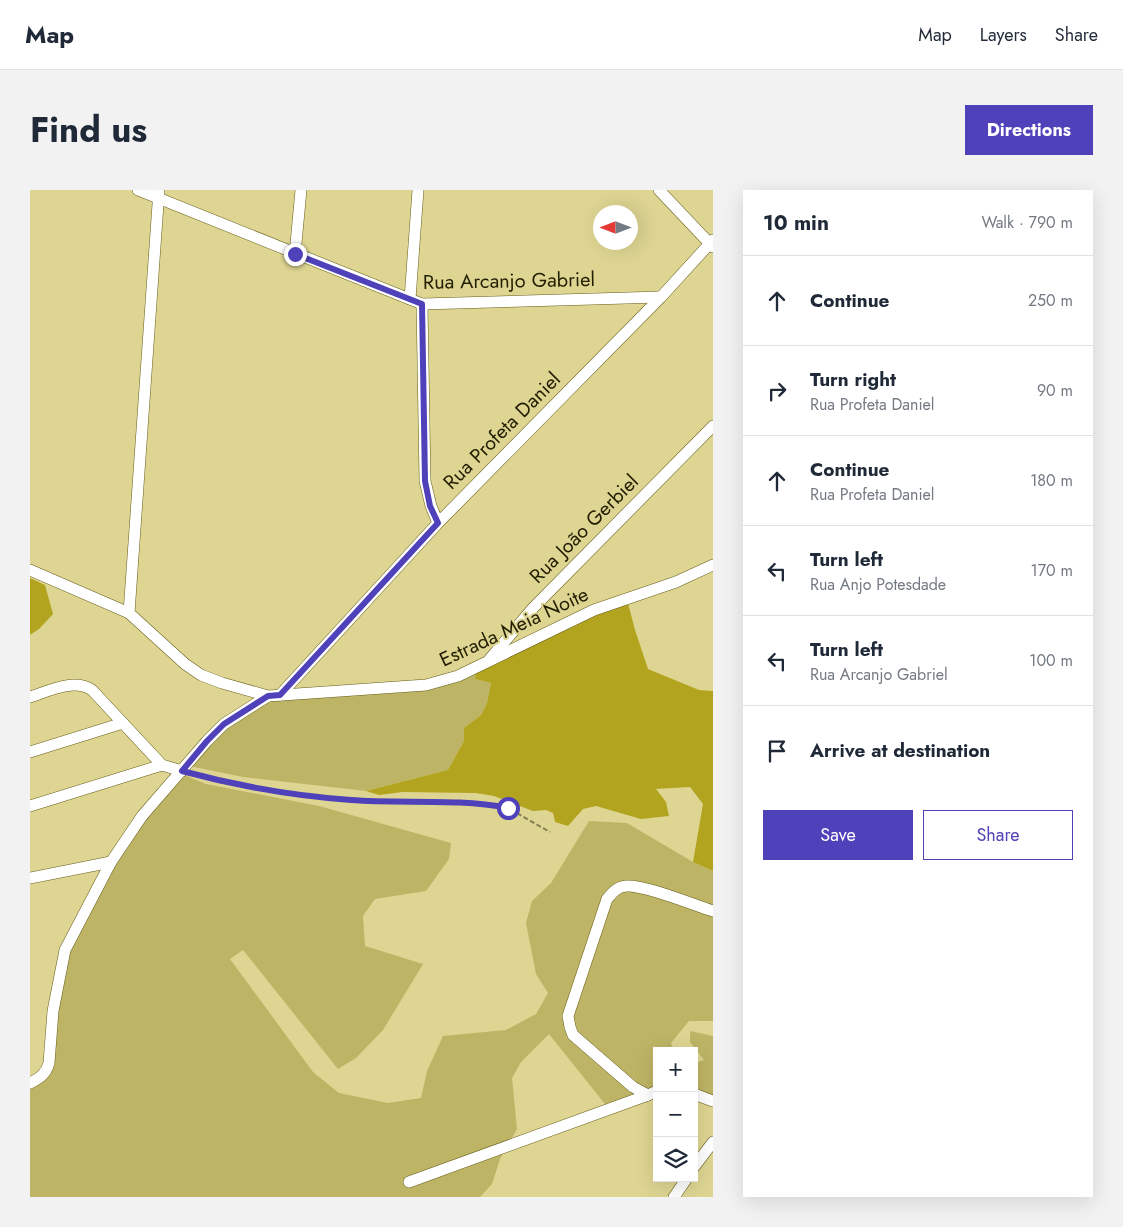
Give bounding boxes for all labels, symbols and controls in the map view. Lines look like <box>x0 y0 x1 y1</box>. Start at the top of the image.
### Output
text: Map <box>25 17 74 52</box>
text: Map <box>918 22 952 48</box>
text: Layers <box>980 22 1027 48</box>
text: Share <box>1055 22 1098 48</box>
text: Find us <box>30 105 147 155</box>
button: Directions <box>965 105 1093 155</box>
north arrow <box>593 205 638 250</box>
text: 10 min <box>763 208 829 238</box>
text: Walk · 790 m <box>981 211 1073 234</box>
route end <box>284 243 307 266</box>
street label: Rua Arcanjo Gabriel <box>423 265 595 297</box>
icon: ahead <box>763 287 791 315</box>
text: Continue <box>810 287 889 314</box>
text: 250 m <box>1028 289 1073 312</box>
street label: Rua Profeta Daniel <box>437 366 567 496</box>
text: Turn right <box>810 366 896 393</box>
icon: right <box>763 377 791 405</box>
text: 90 m <box>1037 379 1073 402</box>
text: Rua Profeta Daniel <box>810 393 935 416</box>
text: Continue <box>810 456 889 483</box>
icon: ahead <box>763 467 791 495</box>
street label: Rua João Gerbiel <box>523 468 645 590</box>
text: 180 m <box>1030 469 1073 492</box>
text: Rua Profeta Daniel <box>810 483 935 506</box>
text: Turn left <box>810 546 883 573</box>
icon: left <box>763 557 791 585</box>
text: 170 m <box>1031 559 1073 582</box>
text: Rua Anjo Potesdade <box>810 573 946 596</box>
street label: Estrada Meia Noite <box>435 580 593 674</box>
text: Turn left <box>810 636 883 663</box>
icon: left <box>763 647 791 675</box>
text: 100 m <box>1029 649 1073 672</box>
text: Rua Arcanjo Gabriel <box>810 663 948 686</box>
icon: arrive <box>763 737 791 765</box>
text: Arrive at destination <box>810 737 990 764</box>
route start <box>497 797 520 820</box>
button: Save <box>763 810 913 860</box>
button: Share <box>923 810 1073 860</box>
map controls <box>653 1047 698 1182</box>
button: + <box>653 1047 698 1092</box>
button: − <box>653 1092 698 1137</box>
button: layers <box>653 1137 698 1182</box>

